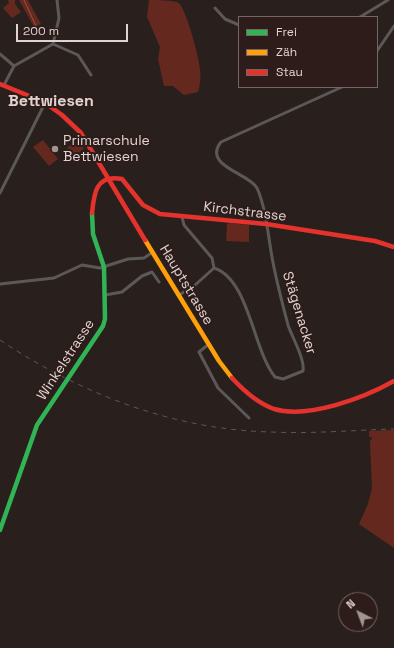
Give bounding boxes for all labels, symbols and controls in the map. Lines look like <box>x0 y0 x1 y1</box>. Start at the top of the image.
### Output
scale bar <box>18 16 130 42</box>
legend <box>238 16 378 88</box>
text: 200 m <box>23 23 59 39</box>
text: Frei <box>276 24 297 40</box>
text: Zäh <box>276 44 297 60</box>
text: Stau <box>276 64 303 80</box>
district label: Bettwiesen <box>8 92 94 112</box>
place label: Primarschule Bettwiesen <box>63 133 150 166</box>
marker: Primarschule Bettwiesen <box>50 144 60 154</box>
street label: Kirchstrasse <box>202 199 288 225</box>
street label: Hauptstrasse <box>155 242 217 328</box>
street label: Stägenacker <box>278 270 320 356</box>
street label: Winkelstrasse <box>34 316 98 404</box>
north arrow <box>338 592 378 632</box>
text: N <box>343 596 358 611</box>

